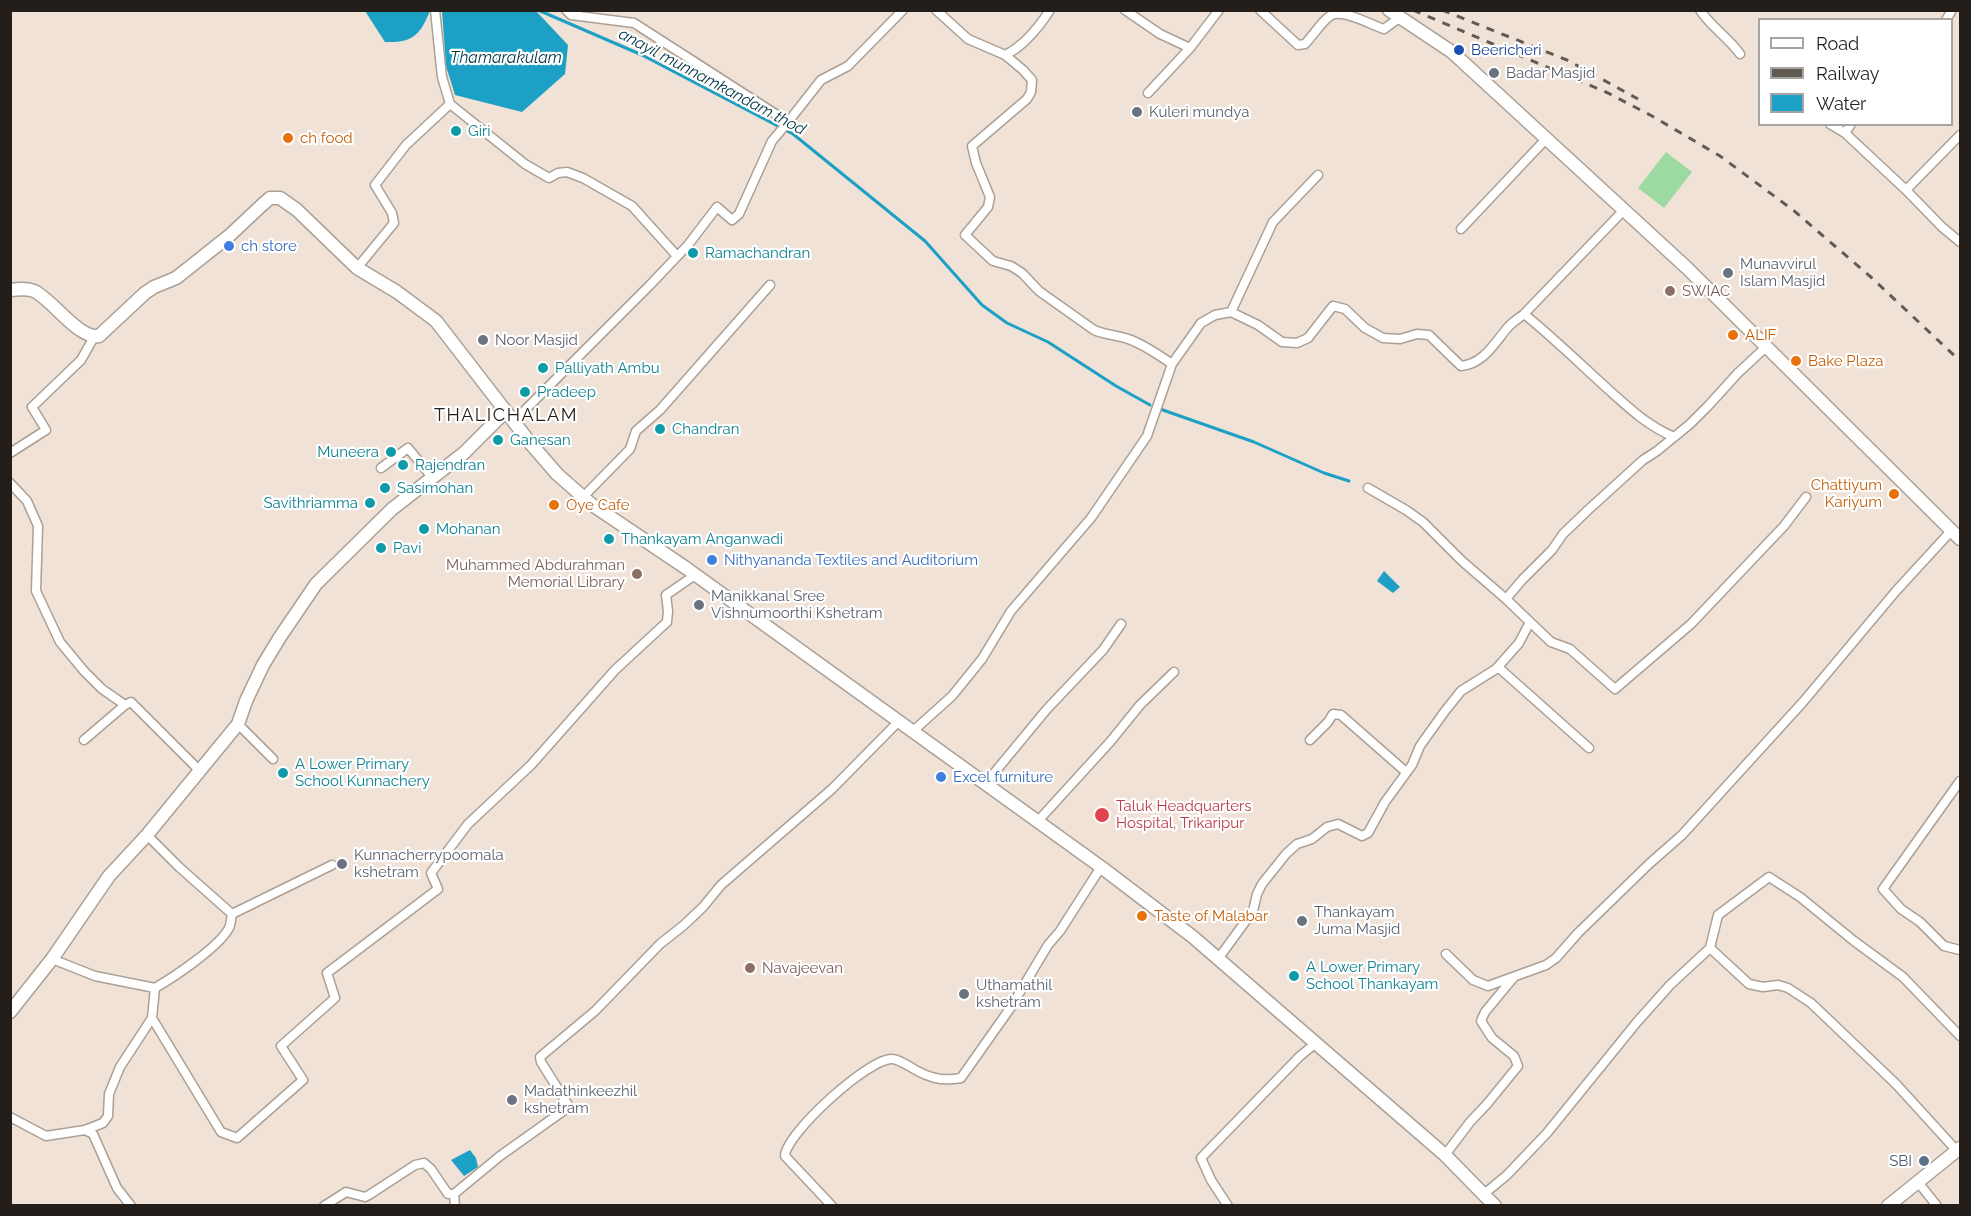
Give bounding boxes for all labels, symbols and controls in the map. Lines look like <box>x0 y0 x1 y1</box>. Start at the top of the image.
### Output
legend <box>1758 18 1953 126</box>
water label: anayil munnamkandam thod <box>615 24 809 140</box>
text: Road <box>1816 33 1859 54</box>
place label: Beericheri <box>1471 41 1541 59</box>
marker: Beericheri <box>1452 43 1466 57</box>
water label: Thamarakulam <box>450 48 562 68</box>
text: Railway <box>1816 63 1880 84</box>
place label: Badar Masjid <box>1506 64 1595 82</box>
marker: Badar Masjid <box>1487 66 1501 80</box>
text: Water <box>1816 93 1866 114</box>
place label: Kuleri mundya <box>1149 103 1249 121</box>
marker: Kuleri mundya <box>1130 105 1144 119</box>
place label: Giri <box>468 122 491 140</box>
marker: Giri <box>449 124 463 138</box>
place label: ch food <box>300 129 353 147</box>
marker: ch food <box>281 131 295 145</box>
place label: ch store <box>241 237 297 255</box>
marker: ch store <box>222 239 236 253</box>
place label: Ramachandran <box>705 244 810 262</box>
marker: Ramachandran <box>686 246 700 260</box>
place label: Munavvirul Islam Masjid <box>1740 255 1825 290</box>
marker: Munavvirul Islam Masjid <box>1721 266 1735 280</box>
place label: SWIAC <box>1682 282 1730 300</box>
marker: SWIAC <box>1663 284 1677 298</box>
place label: ALIF <box>1745 326 1776 344</box>
marker: ALIF <box>1726 328 1740 342</box>
place label: Noor Masjid <box>495 331 578 349</box>
marker: Noor Masjid <box>476 333 490 347</box>
place label: Bake Plaza <box>1808 352 1883 370</box>
marker: Bake Plaza <box>1789 354 1803 368</box>
place label: Palliyath Ambu <box>555 359 660 377</box>
marker: Palliyath Ambu <box>536 361 550 375</box>
place label: Pradeep <box>537 383 596 401</box>
marker: Pradeep <box>518 385 532 399</box>
district label: THALICHALAM <box>434 405 578 427</box>
place label: Chandran <box>672 420 739 438</box>
marker: Chandran <box>653 422 667 436</box>
place label: Ganesan <box>510 431 571 449</box>
marker: Ganesan <box>491 433 505 447</box>
place label: Muneera <box>317 443 379 461</box>
marker: Muneera <box>384 445 398 459</box>
place label: Rajendran <box>415 456 485 474</box>
marker: Rajendran <box>396 458 410 472</box>
place label: Chattiyum Kariyum <box>1811 476 1882 511</box>
place label: Sasimohan <box>397 479 473 497</box>
marker: Sasimohan <box>378 481 392 495</box>
marker: Chattiyum Kariyum <box>1887 487 1901 501</box>
place label: Savithriamma <box>263 494 358 512</box>
marker: Savithriamma <box>363 496 377 510</box>
place label: Oye Cafe <box>566 496 630 514</box>
marker: Oye Cafe <box>547 498 561 512</box>
place label: Mohanan <box>436 520 501 538</box>
marker: Mohanan <box>417 522 431 536</box>
place label: Thankayam Anganwadi <box>621 530 783 548</box>
marker: Thankayam Anganwadi <box>602 532 616 546</box>
place label: Pavi <box>393 539 421 557</box>
marker: Pavi <box>374 541 388 555</box>
place label: Nithyananda Textiles and Auditorium <box>724 551 978 569</box>
marker: Nithyananda Textiles and Auditorium <box>705 553 719 567</box>
place label: Muhammed Abdurahman Memorial Library <box>446 556 625 591</box>
marker: Muhammed Abdurahman Memorial Library <box>630 567 644 581</box>
place label: Manikkanal Sree Vishnumoorthi Kshetram <box>711 587 882 622</box>
marker: Manikkanal Sree Vishnumoorthi Kshetram <box>692 598 706 612</box>
place label: A Lower Primary School Kunnachery <box>295 755 430 790</box>
marker: A Lower Primary School Kunnachery <box>276 766 290 780</box>
place label: Excel furniture <box>953 768 1053 786</box>
marker: Excel furniture <box>934 770 948 784</box>
place label: Taluk Headquarters Hospital, Trikaripur <box>1116 797 1252 832</box>
marker: Taluk Headquarters Hospital, Trikaripur <box>1093 806 1111 824</box>
place label: Kunnacherrypoomala kshetram <box>354 846 504 881</box>
marker: Kunnacherrypoomala kshetram <box>335 857 349 871</box>
place label: Thankayam Juma Masjid <box>1314 903 1400 938</box>
place label: Taste of Malabar <box>1154 907 1268 925</box>
marker: Taste of Malabar <box>1135 909 1149 923</box>
marker: Thankayam Juma Masjid <box>1295 914 1309 928</box>
place label: A Lower Primary School Thankayam <box>1306 958 1438 993</box>
place label: Navajeevan <box>762 959 843 977</box>
marker: Navajeevan <box>743 961 757 975</box>
marker: A Lower Primary School Thankayam <box>1287 969 1301 983</box>
place label: Uthamathil kshetram <box>976 976 1052 1011</box>
marker: Uthamathil kshetram <box>957 987 971 1001</box>
place label: Madathinkeezhil kshetram <box>524 1082 637 1117</box>
marker: Madathinkeezhil kshetram <box>505 1093 519 1107</box>
place label: SBI <box>1889 1152 1912 1170</box>
marker: SBI <box>1917 1154 1931 1168</box>

